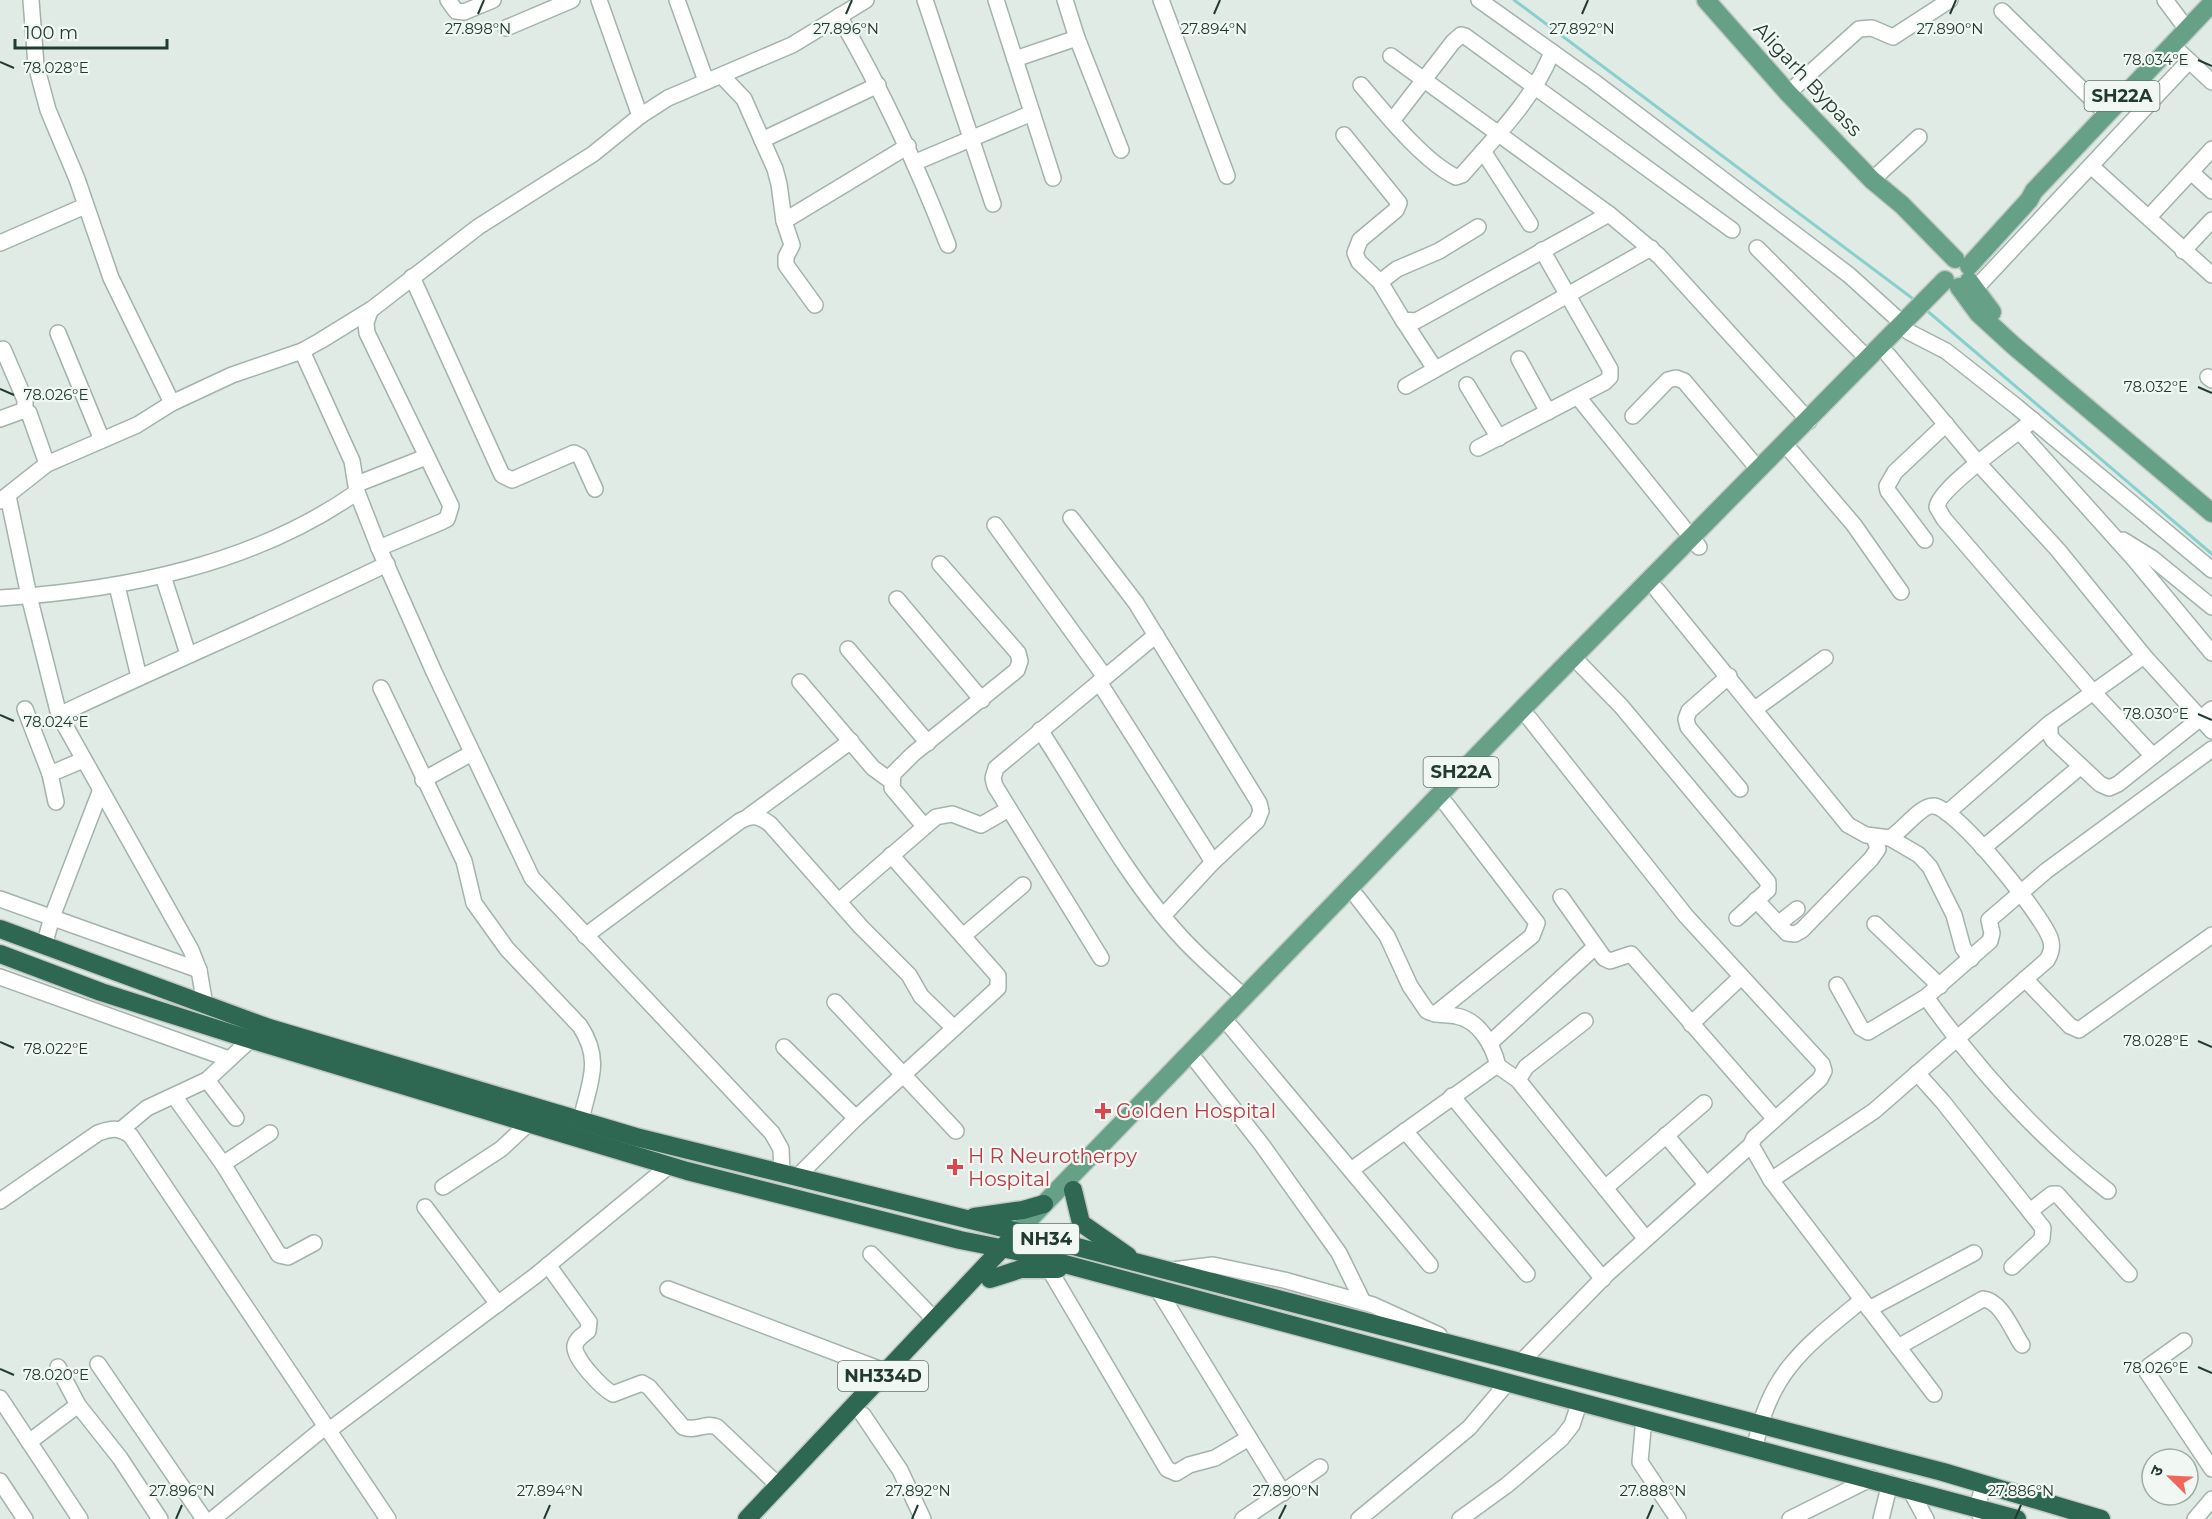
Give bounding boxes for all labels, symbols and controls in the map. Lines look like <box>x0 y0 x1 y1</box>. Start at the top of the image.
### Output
scale bar <box>15 12 166 50</box>
street label: Aligarh Bypass <box>1749 17 1867 141</box>
text: 27.898°N <box>445 19 511 38</box>
text: 27.896°N <box>813 19 879 38</box>
text: 27.894°N <box>1181 19 1247 38</box>
text: 27.892°N <box>1549 19 1615 38</box>
text: 27.890°N <box>1916 19 1984 38</box>
text: 100 m <box>24 22 78 44</box>
text: 78.034°E <box>2123 50 2189 69</box>
text: 78.028°E <box>23 58 89 77</box>
road number: SH22A <box>2084 81 2160 111</box>
text: 78.032°E <box>2124 377 2188 396</box>
text: 78.026°E <box>24 385 88 404</box>
text: 78.030°E <box>2123 704 2189 723</box>
text: 78.024°E <box>23 712 89 731</box>
road number: SH22A <box>1424 757 1498 787</box>
text: 78.028°E <box>2123 1031 2189 1050</box>
text: 78.022°E <box>24 1039 88 1058</box>
place label: Golden Hospital <box>1116 1099 1276 1123</box>
marker: Golden Hospital <box>1094 1102 1112 1120</box>
place label: H R Neurotherpy Hospital <box>968 1144 1137 1191</box>
marker: H R Neurotherpy Hospital <box>946 1158 964 1176</box>
road number: NH34 <box>1013 1224 1079 1254</box>
text: 78.026°E <box>2124 1358 2188 1377</box>
road number: NH334D <box>838 1361 928 1391</box>
text: 78.020°E <box>23 1365 89 1384</box>
north arrow <box>2140 1447 2200 1507</box>
text: उ <box>2146 1462 2168 1479</box>
text: 27.896°N <box>149 1481 215 1500</box>
text: 27.894°N <box>517 1481 583 1500</box>
text: 27.892°N <box>885 1481 951 1500</box>
text: 27.890°N <box>1252 1481 1320 1500</box>
text: 27.888°N <box>1619 1481 1687 1500</box>
text: 27.886°N <box>1988 1481 2054 1500</box>

